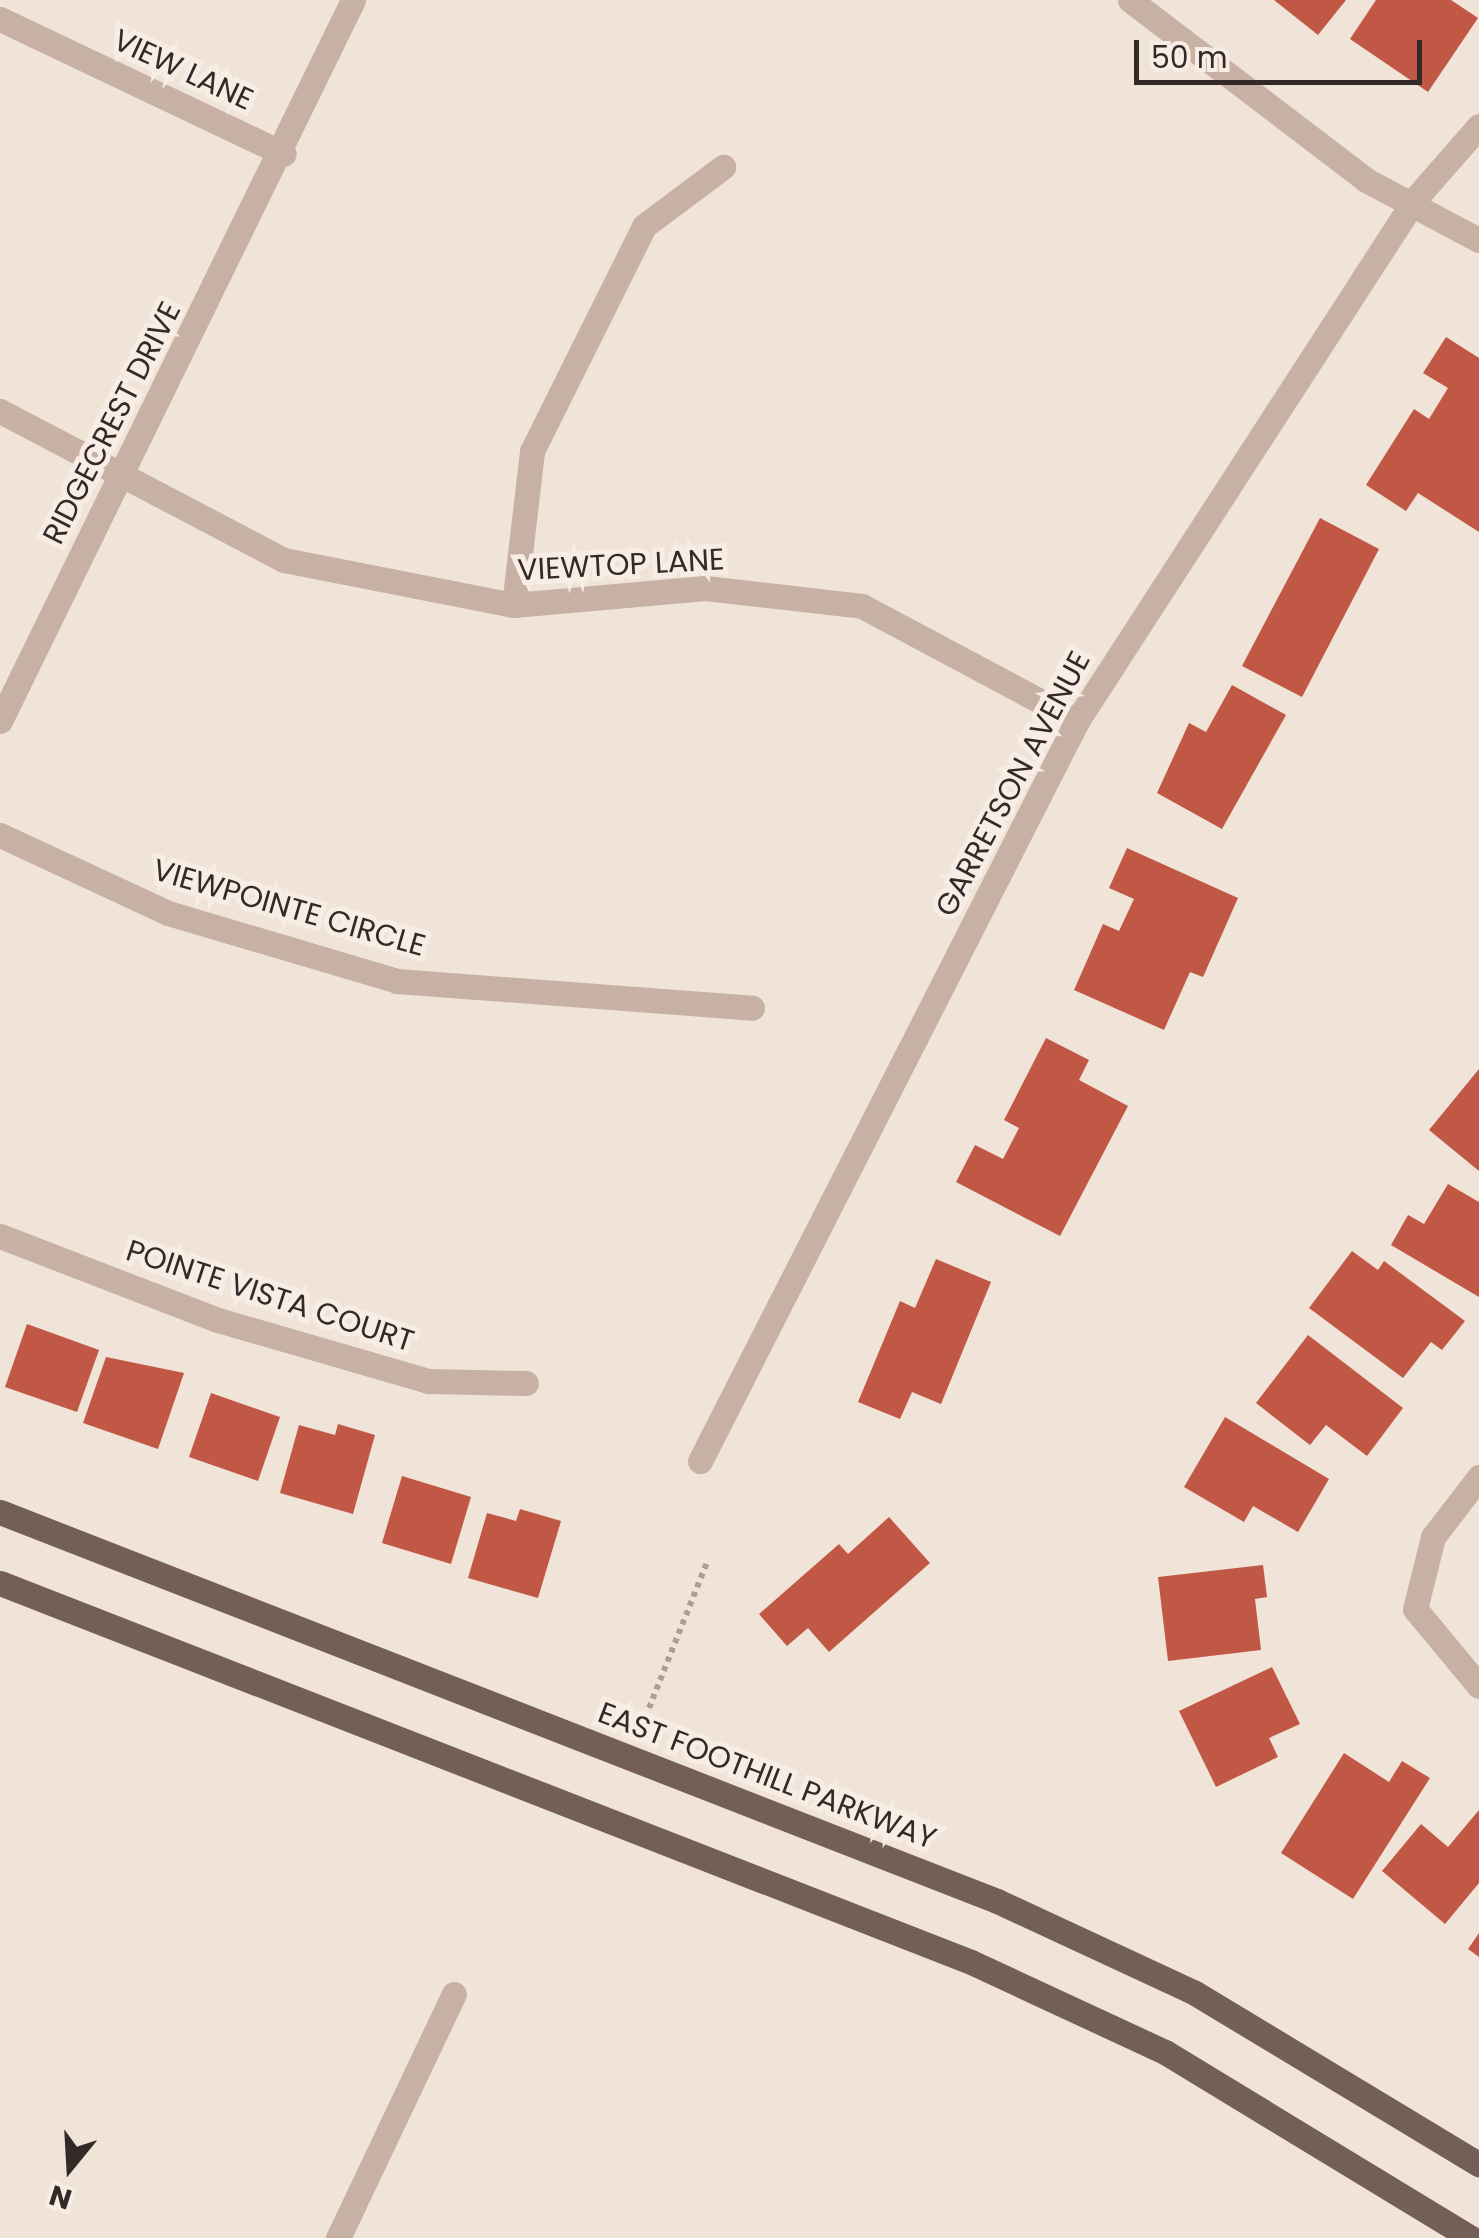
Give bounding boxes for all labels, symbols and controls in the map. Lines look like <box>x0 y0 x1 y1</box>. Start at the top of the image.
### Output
scale bar <box>1139 20 1426 82</box>
street label: VIEW LANE <box>107 22 259 118</box>
text: 50 m <box>1151 36 1228 79</box>
street label: RIDGECREST DRIVE <box>35 296 189 550</box>
street label: VIEWTOP LANE <box>517 542 725 588</box>
street label: GARRETSON AVENUE <box>928 646 1098 922</box>
street label: VIEWPOINTE CIRCLE <box>149 852 429 964</box>
street label: POINTE VISTA COURT <box>122 1232 418 1360</box>
street label: EAST FOOTHILL PARKWAY <box>593 1695 941 1857</box>
north arrow <box>20 2118 120 2218</box>
text: N <box>45 2175 77 2219</box>

